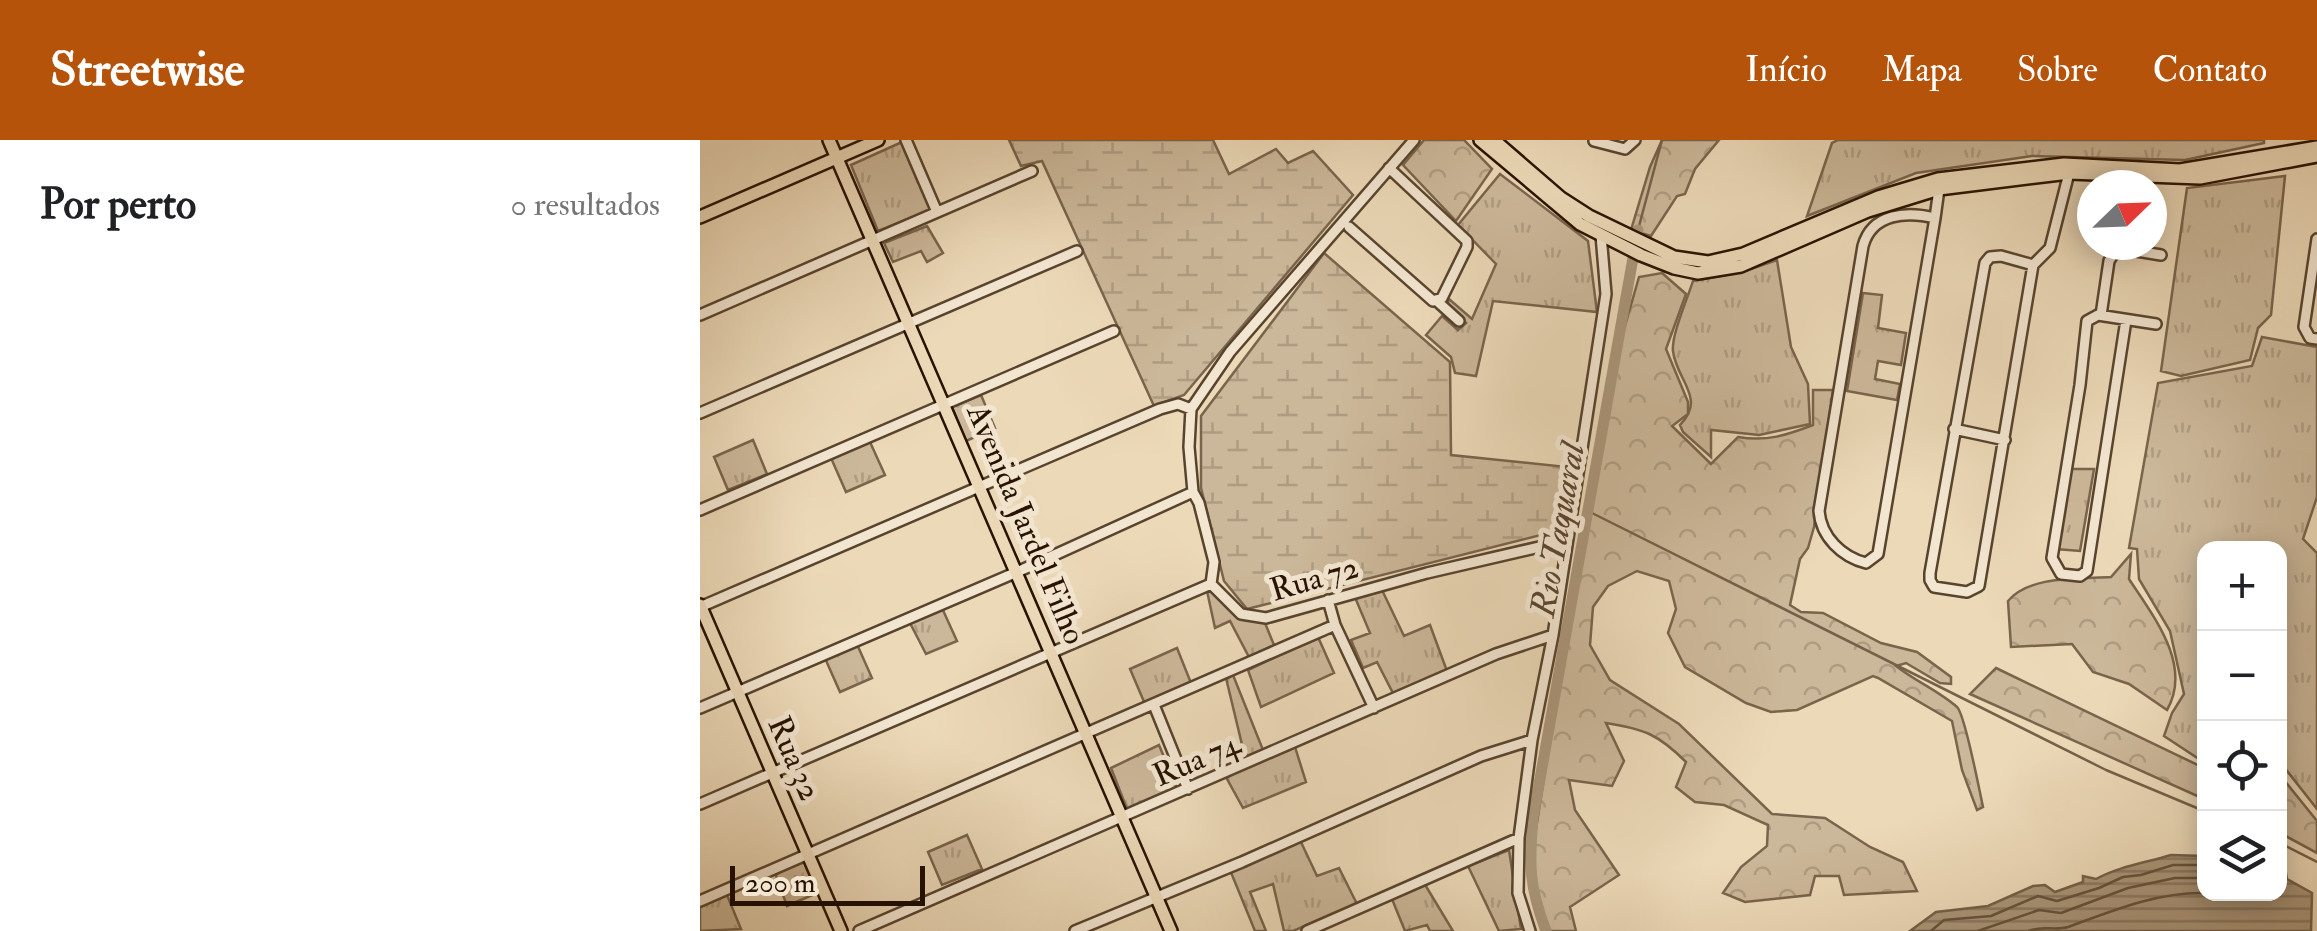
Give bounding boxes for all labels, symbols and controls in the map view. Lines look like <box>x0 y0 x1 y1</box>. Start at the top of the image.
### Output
text: Streetwise <box>50 40 245 100</box>
text: Início <box>1745 48 1827 92</box>
text: Mapa <box>1882 48 1962 92</box>
text: Sobre <box>2017 48 2098 92</box>
text: Contato <box>2153 48 2267 92</box>
north arrow <box>2077 170 2167 260</box>
text: Por perto <box>40 179 196 231</box>
text: 0 resultados <box>510 185 660 225</box>
street label: Avenida Jardel Filho <box>957 397 1095 650</box>
water label: Rio Taquaral <box>1521 437 1595 622</box>
map controls <box>2197 541 2287 901</box>
button: + <box>2197 541 2287 631</box>
street label: Rua 72 <box>1266 547 1363 611</box>
button: − <box>2197 631 2287 721</box>
street label: Rua 32 <box>759 710 830 806</box>
button: locate <box>2197 721 2287 811</box>
street label: Rua 74 <box>1147 723 1247 796</box>
button: layers <box>2197 811 2287 901</box>
scale bar <box>730 861 925 906</box>
text: 200 m <box>745 866 816 901</box>

